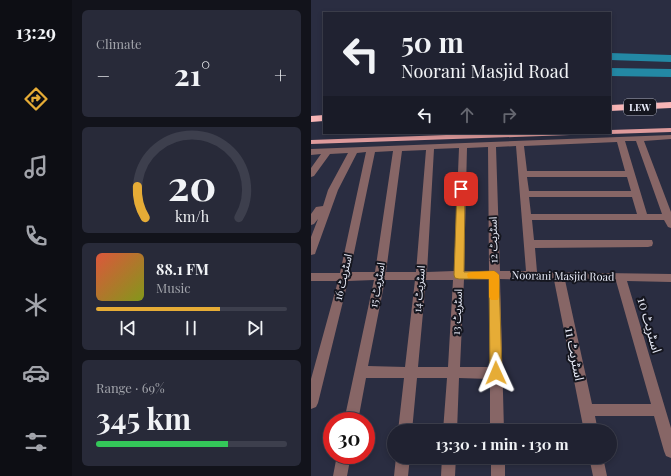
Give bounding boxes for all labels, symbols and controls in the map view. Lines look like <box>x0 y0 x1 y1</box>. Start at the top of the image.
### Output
text: 13:29 <box>16 20 56 44</box>
text: 50 m <box>401 23 464 60</box>
icon: left <box>335 28 387 80</box>
text: Climate <box>96 35 142 52</box>
text: 21° <box>174 54 210 94</box>
text: Noorani Masjid Road <box>401 59 569 83</box>
text: − <box>96 60 110 90</box>
text: + <box>274 60 287 90</box>
icon: directions <box>22 85 50 113</box>
road number: LEW <box>624 99 656 115</box>
icon: left <box>414 104 436 126</box>
icon: ahead <box>456 104 478 126</box>
icon: right <box>498 104 520 126</box>
icon: music <box>22 153 50 181</box>
text: 20 <box>167 156 216 211</box>
pin <box>444 172 478 206</box>
icon: arrive <box>450 178 472 200</box>
text: km/h <box>174 206 209 225</box>
street label: اسٹریٹ 12 <box>485 216 500 264</box>
icon: phone <box>22 222 50 250</box>
street label: اسٹریٹ 16 <box>330 252 355 302</box>
text: 88.1 FM <box>156 259 209 279</box>
street label: اسٹریٹ 15 <box>365 261 388 309</box>
street label: اسٹریٹ 14 <box>409 265 428 313</box>
street label: Noorani Masjid Road <box>512 267 615 284</box>
text: Music <box>156 279 191 296</box>
street label: اسٹریٹ 13 <box>448 288 465 335</box>
icon: climate <box>22 291 50 319</box>
street label: اسٹریٹ 10 <box>634 295 666 355</box>
icon: previous <box>117 317 139 339</box>
icon: pause <box>180 317 202 339</box>
icon: next <box>244 317 266 339</box>
street label: اسٹریٹ 11 <box>562 326 589 382</box>
position arrow <box>475 352 517 394</box>
icon: car <box>22 359 50 387</box>
text: Range · 69% <box>96 379 165 396</box>
text: 345 km <box>96 398 191 438</box>
speed limit sign: 30 <box>323 412 375 464</box>
icon: filters <box>22 428 50 456</box>
text: 13:30 · 1 min · 130 m <box>435 434 569 454</box>

